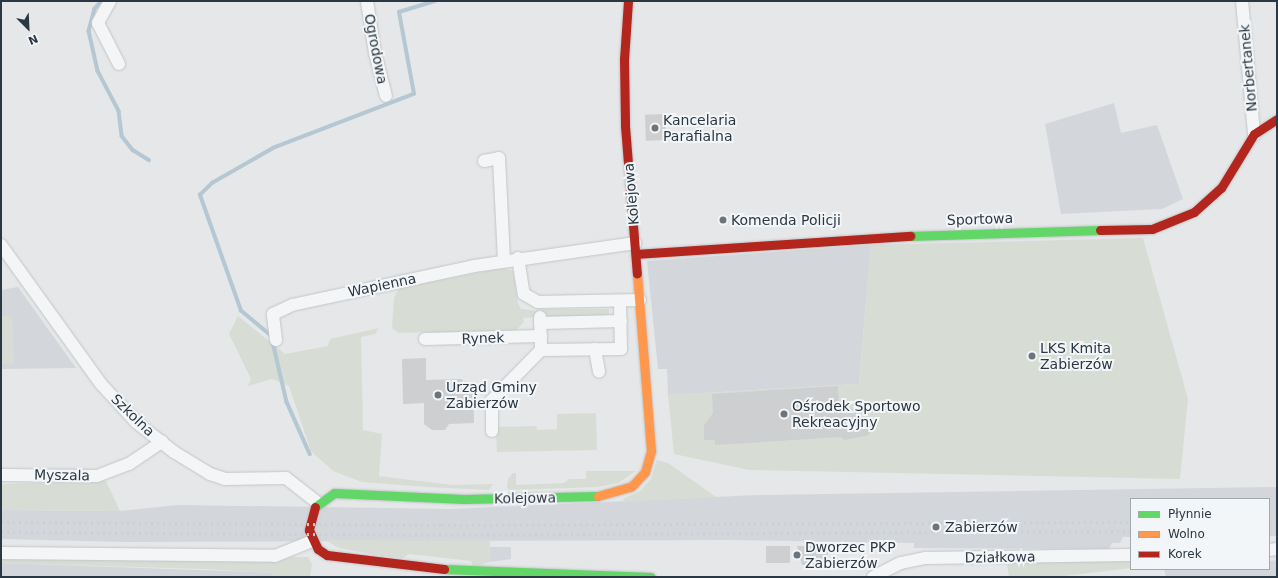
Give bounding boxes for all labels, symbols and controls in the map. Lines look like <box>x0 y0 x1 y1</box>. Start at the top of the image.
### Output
north arrow <box>8 8 48 48</box>
street label: Ogrodowa <box>361 12 391 86</box>
street label: Norbertanek <box>1236 24 1260 112</box>
text: N <box>26 32 40 47</box>
place label: Kancelaria Parafialna <box>663 112 736 144</box>
marker: Kancelaria Parafialna <box>650 123 660 133</box>
street label: Kolejowa <box>620 162 642 226</box>
street label: Sportowa <box>947 209 1013 229</box>
place label: Komenda Policji <box>731 212 841 228</box>
marker: Komenda Policji <box>718 215 728 225</box>
street label: Wapienna <box>346 270 418 300</box>
street label: Rynek <box>461 329 505 347</box>
place label: LKS Kmita Zabierzów <box>1040 340 1113 372</box>
marker: LKS Kmita Zabierzów <box>1027 351 1037 361</box>
place label: Urząd Gminy Zabierzów <box>446 379 537 412</box>
street label: Szkolna <box>108 390 158 440</box>
marker: Urząd Gminy Zabierzów <box>433 390 443 400</box>
place label: Ośrodek Sportowo Rekreacyjny <box>792 398 921 430</box>
marker: Ośrodek Sportowo Rekreacyjny <box>779 409 789 419</box>
street label: Myszala <box>34 466 90 484</box>
street label: Kolejowa <box>494 489 556 507</box>
legend <box>1130 498 1270 570</box>
text: Płynnie <box>1168 507 1212 521</box>
place label: Zabierzów <box>945 519 1018 535</box>
marker: Zabierzów <box>930 521 942 533</box>
text: Wolno <box>1168 527 1205 541</box>
place label: Dworzec PKP Zabierzów <box>805 539 896 572</box>
text: Korek <box>1168 547 1202 561</box>
street label: Działkowa <box>964 548 1036 566</box>
marker: Dworzec PKP Zabierzów <box>792 550 802 560</box>

